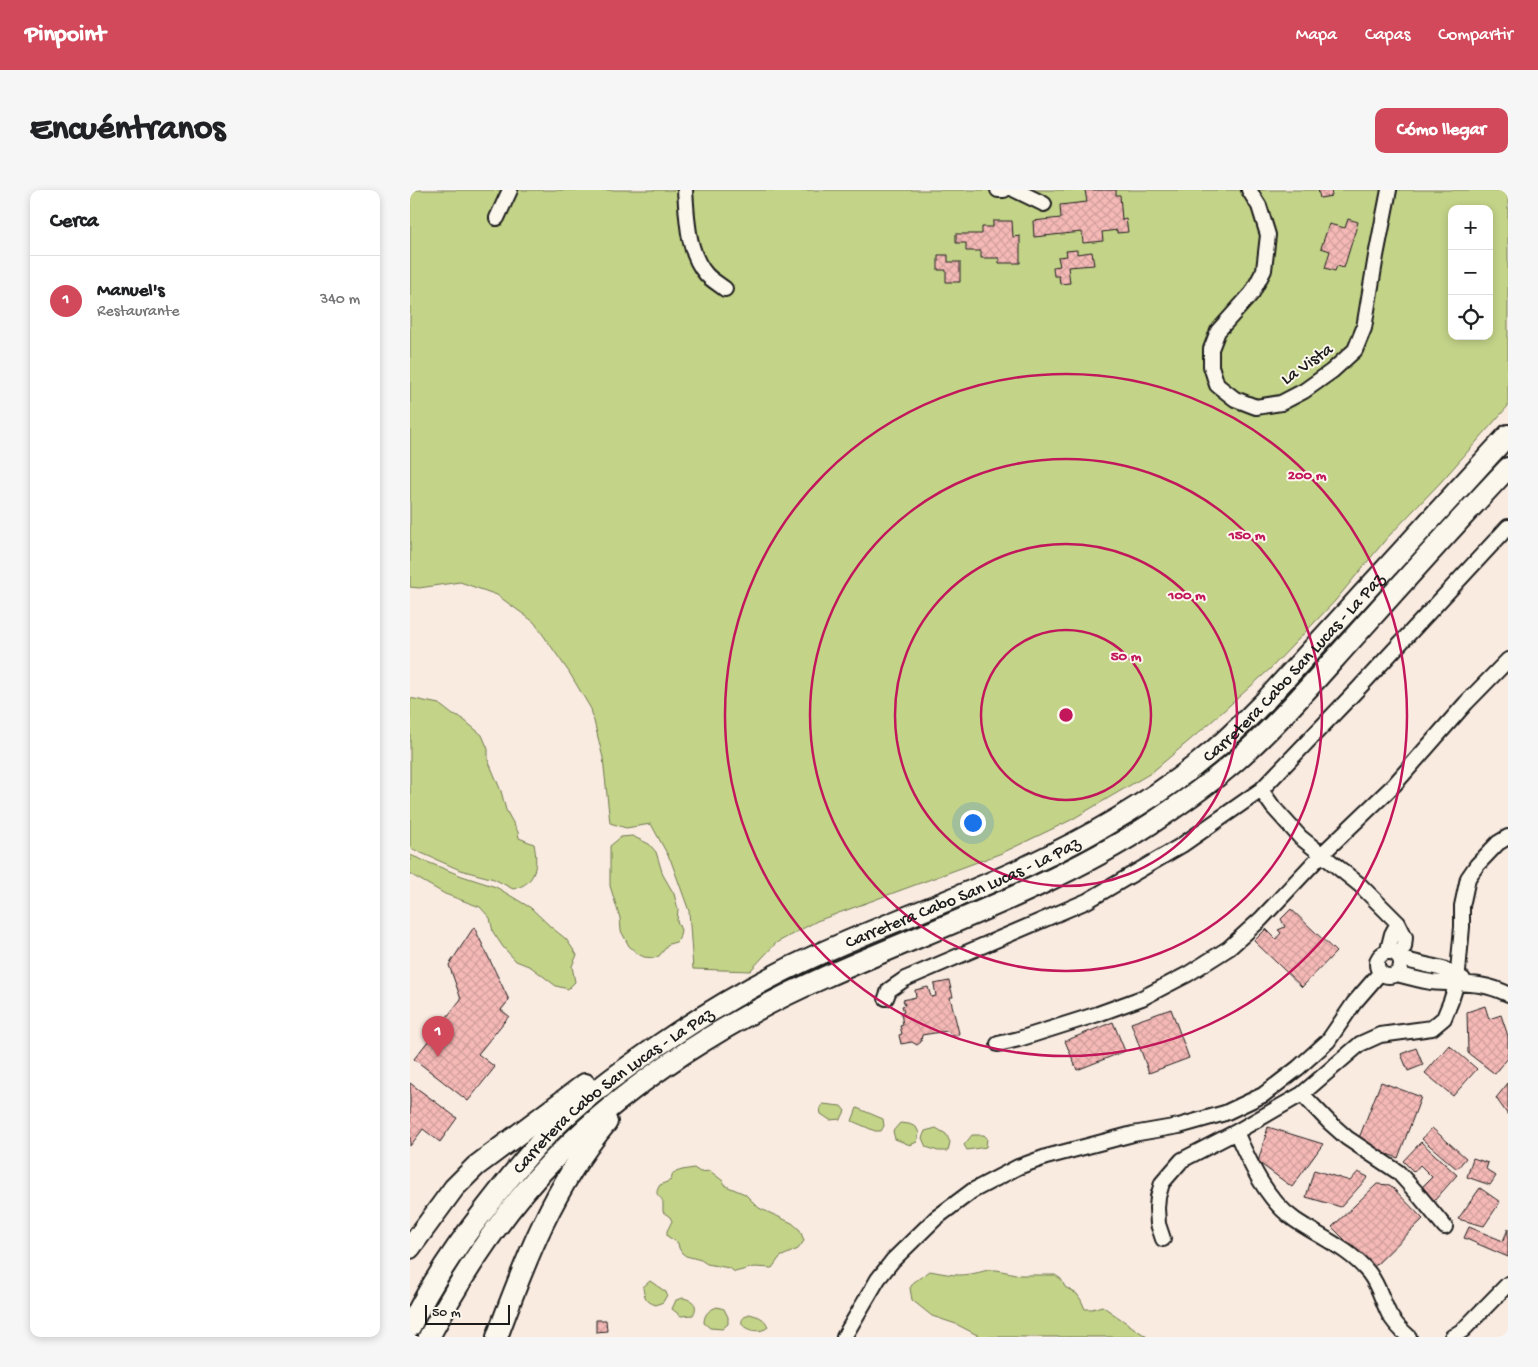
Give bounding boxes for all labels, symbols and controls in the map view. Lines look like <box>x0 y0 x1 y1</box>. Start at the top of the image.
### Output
text: Pinpoint <box>25 21 106 50</box>
text: Mapa <box>1296 25 1337 46</box>
text: Capas <box>1365 25 1410 46</box>
text: Compartir <box>1438 25 1513 46</box>
button: Cómo llegar <box>1375 108 1508 153</box>
text: Encuéntranos <box>30 110 225 151</box>
map controls <box>1448 205 1493 340</box>
button: + <box>1448 205 1493 250</box>
text: Cerca <box>50 210 98 235</box>
button: − <box>1448 250 1493 295</box>
text: Manuel's <box>97 280 164 303</box>
text: 1 <box>63 291 69 310</box>
text: 340 m <box>320 291 360 310</box>
button: locate <box>1448 295 1493 340</box>
text: Restaurante <box>97 303 179 322</box>
street label: La Vista <box>1277 339 1338 390</box>
text: 200 m <box>1288 467 1327 485</box>
text: 150 m <box>1228 527 1266 545</box>
street label: Carretera Cabo San Lucas - La Paz <box>1199 569 1390 768</box>
text: 100 m <box>1167 587 1206 605</box>
text: 50 m <box>1111 648 1142 666</box>
centre of rings <box>1057 706 1075 724</box>
your location <box>960 810 986 836</box>
street label: Carretera Cabo San Lucas - La Paz <box>843 833 1085 954</box>
street label: Carretera Cabo San Lucas - La Paz <box>509 1004 719 1179</box>
pin: 1 <box>422 1016 454 1057</box>
scale bar <box>425 1302 510 1325</box>
text: 50 m <box>432 1305 461 1322</box>

